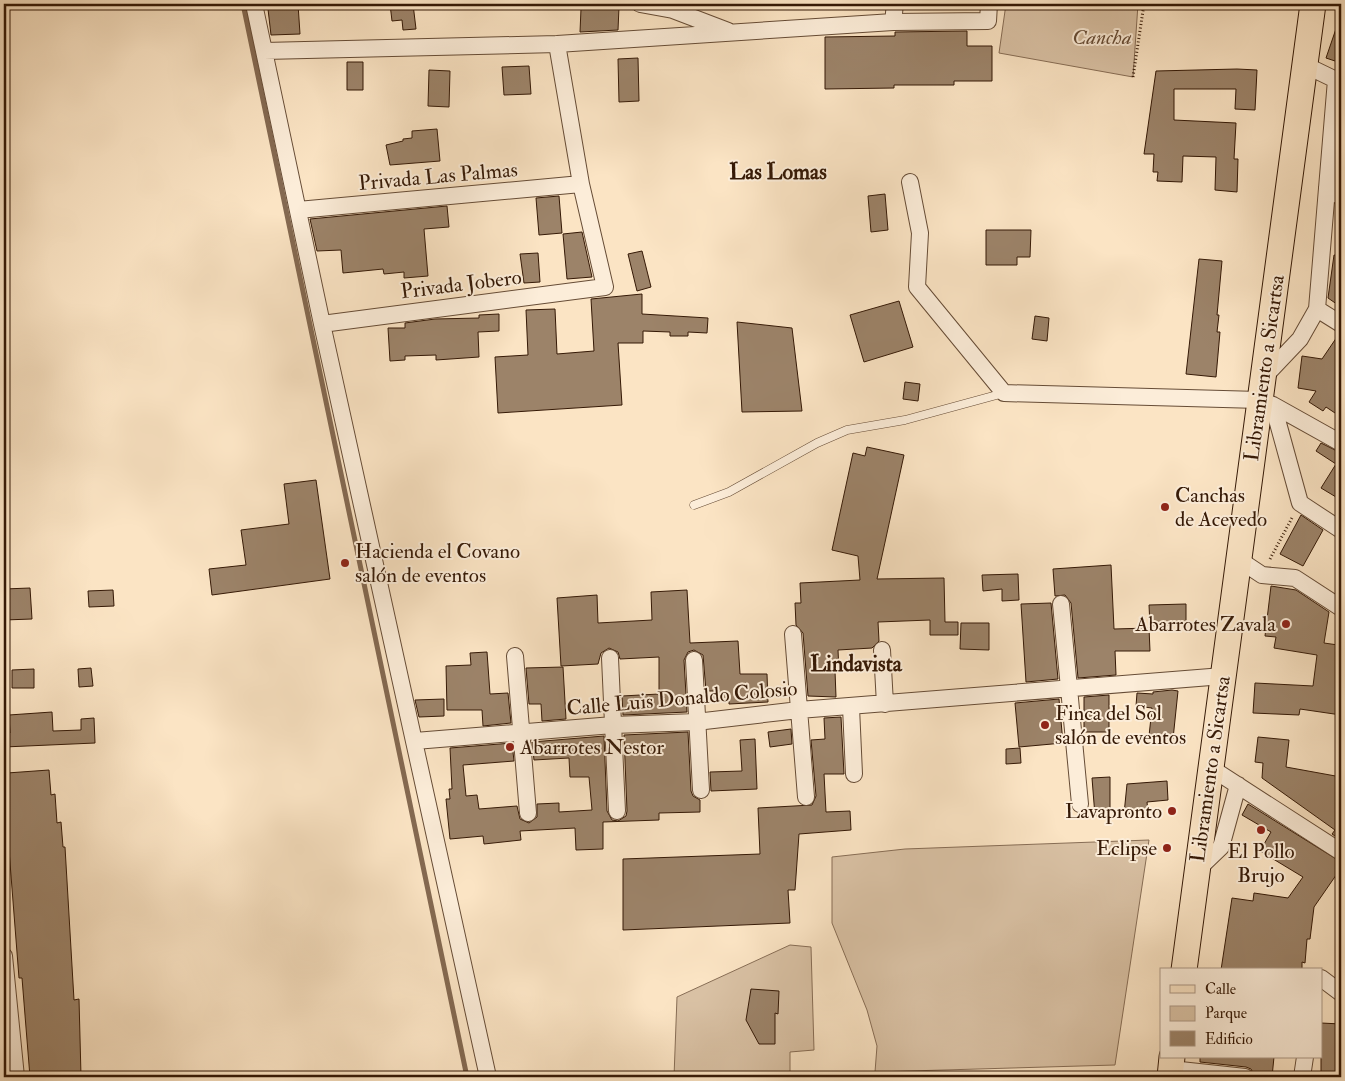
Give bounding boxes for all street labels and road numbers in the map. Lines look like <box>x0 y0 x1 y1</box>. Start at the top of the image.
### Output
street label: Privada Las Palmas <box>357 156 519 197</box>
street label: Privada Jobero <box>399 264 523 305</box>
street label: Libramiento a Sicartsa <box>1238 273 1291 463</box>
street label: Libramiento a Sicartsa <box>1184 674 1237 864</box>
street label: Calle Luis Donaldo Colosio <box>566 675 799 722</box>

